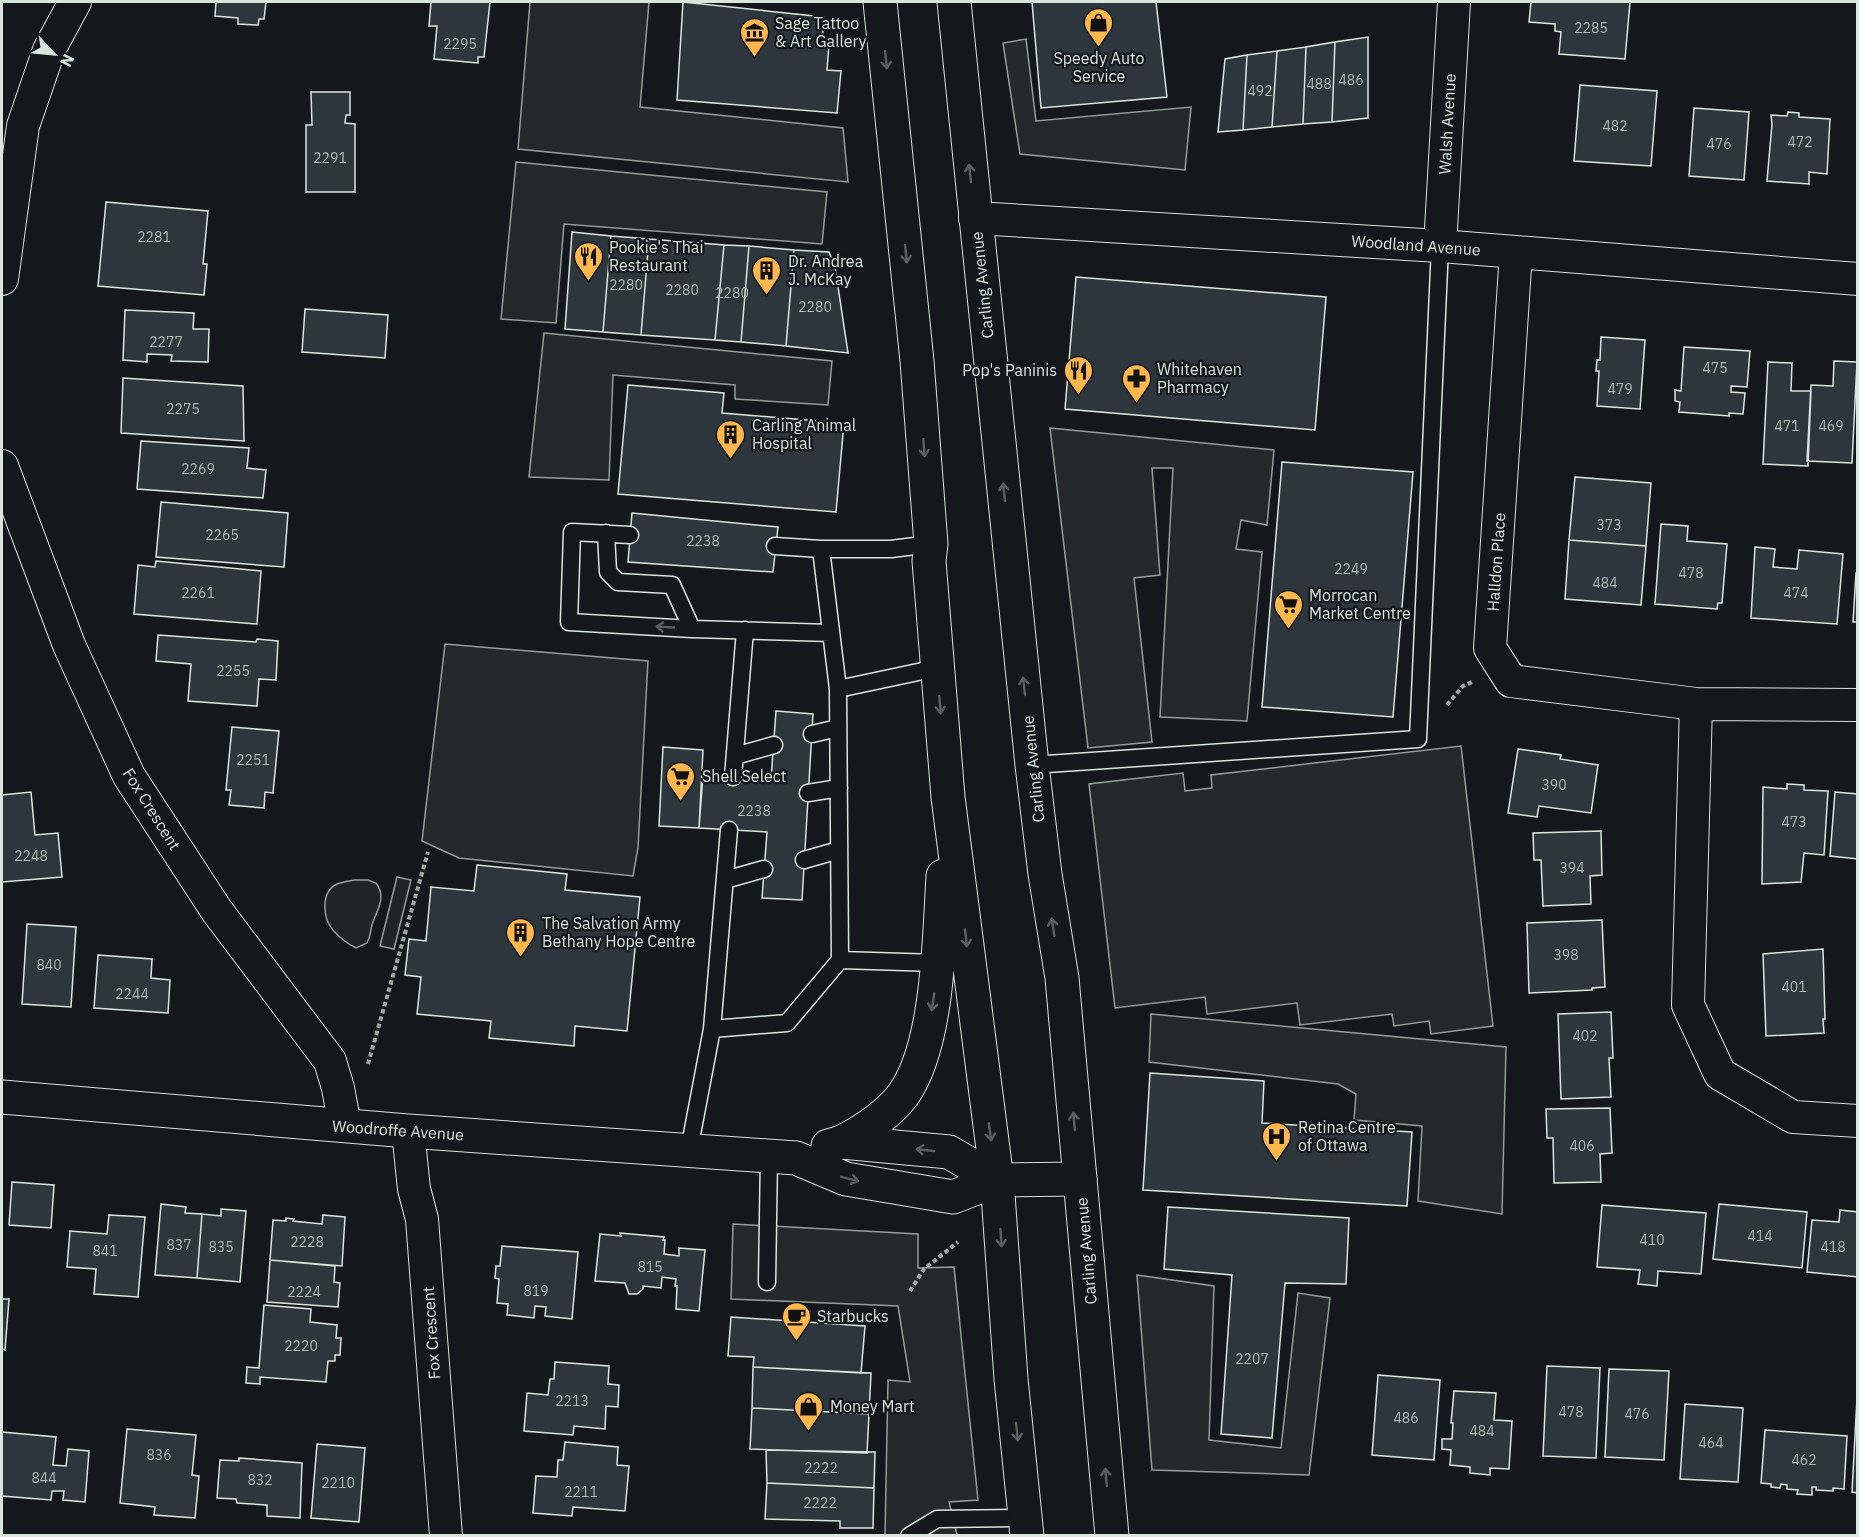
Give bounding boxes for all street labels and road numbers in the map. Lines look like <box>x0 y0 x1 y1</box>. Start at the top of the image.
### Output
street label: Walsh Avenue <box>1434 73 1460 175</box>
street label: Carling Avenue <box>966 230 998 339</box>
street label: Woodland Avenue <box>1351 231 1482 260</box>
street label: Halldon Place <box>1483 512 1509 612</box>
street label: Carling Avenue <box>1017 714 1049 823</box>
street label: Fox Crescent <box>119 764 185 854</box>
street label: Woodroffe Avenue <box>331 1115 465 1145</box>
street label: Carling Avenue <box>1071 1196 1101 1305</box>
street label: Fox Crescent <box>418 1286 444 1380</box>

